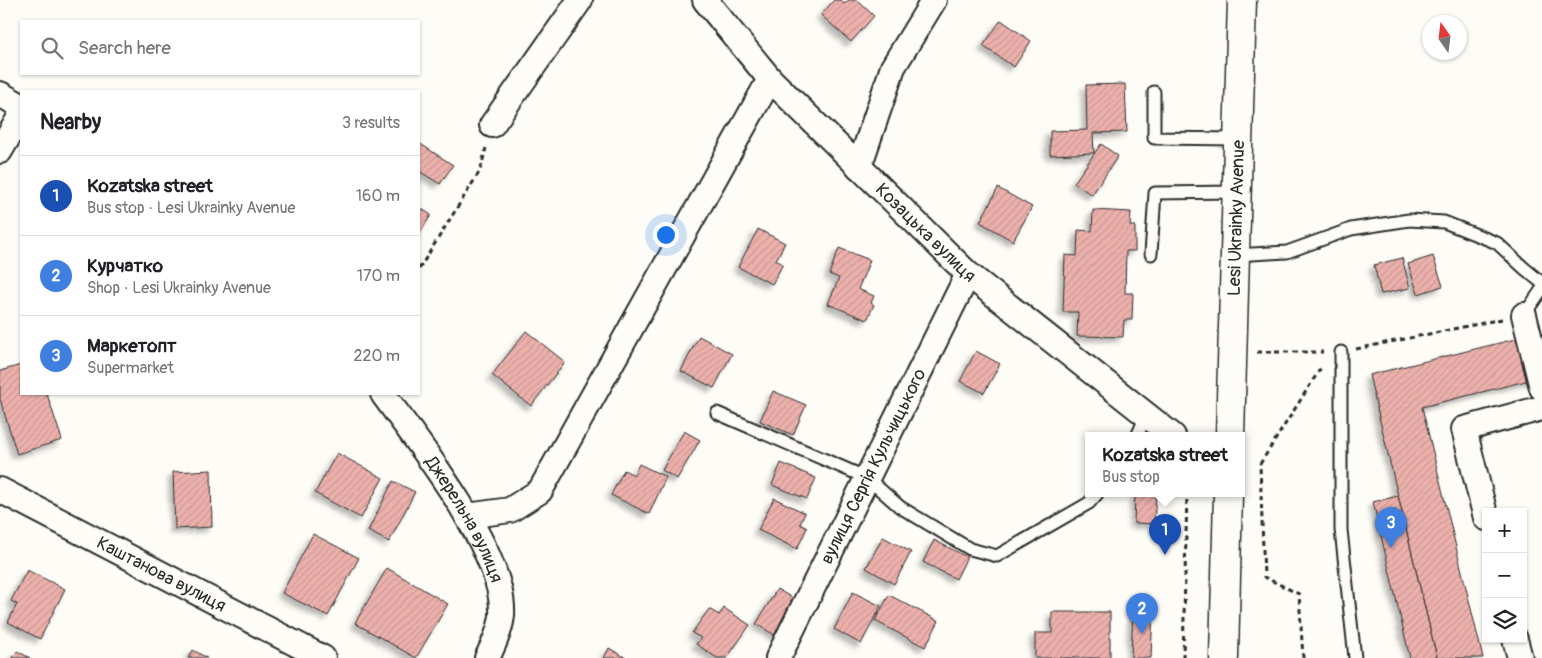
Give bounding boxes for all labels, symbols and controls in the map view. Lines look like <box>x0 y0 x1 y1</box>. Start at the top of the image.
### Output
north arrow <box>1422 15 1467 60</box>
search box <box>20 20 420 75</box>
icon: search <box>38 34 66 62</box>
text: Search here <box>78 36 171 60</box>
text: Nearby <box>40 109 101 136</box>
text: 3 results <box>342 113 400 133</box>
street label: Lesi Ukrainky Avenue <box>1223 140 1250 296</box>
text: Kozatska street <box>87 174 213 198</box>
street label: Козацька вулиця <box>870 178 980 288</box>
text: 1 <box>53 186 59 206</box>
text: 160 m <box>356 186 400 206</box>
text: Bus stop · Lesi Ukrainky Avenue <box>87 198 295 218</box>
your location <box>653 222 679 248</box>
text: Курчатко <box>87 254 163 278</box>
text: 2 <box>52 266 60 286</box>
text: 170 m <box>357 266 400 286</box>
text: Shop · Lesi Ukrainky Avenue <box>87 278 271 298</box>
text: Маркетопт <box>87 334 177 358</box>
text: 3 <box>52 346 60 366</box>
text: 220 m <box>354 346 400 366</box>
text: Supermarket <box>87 358 174 378</box>
street label: вулиця Сергія Кульчицького <box>815 365 932 568</box>
popup <box>1085 432 1245 497</box>
text: Kozatska street <box>1102 443 1228 467</box>
street label: Джерельна вулиця <box>419 451 508 585</box>
text: Bus stop <box>1102 467 1160 487</box>
pin: 3 <box>1375 507 1407 548</box>
map controls <box>1482 508 1527 643</box>
button: + <box>1482 508 1527 553</box>
pin: 1 <box>1149 514 1181 555</box>
street label: Каштанова вулиця <box>93 531 230 618</box>
button: − <box>1482 553 1527 598</box>
pin: 2 <box>1126 593 1158 634</box>
button: layers <box>1482 598 1527 643</box>

